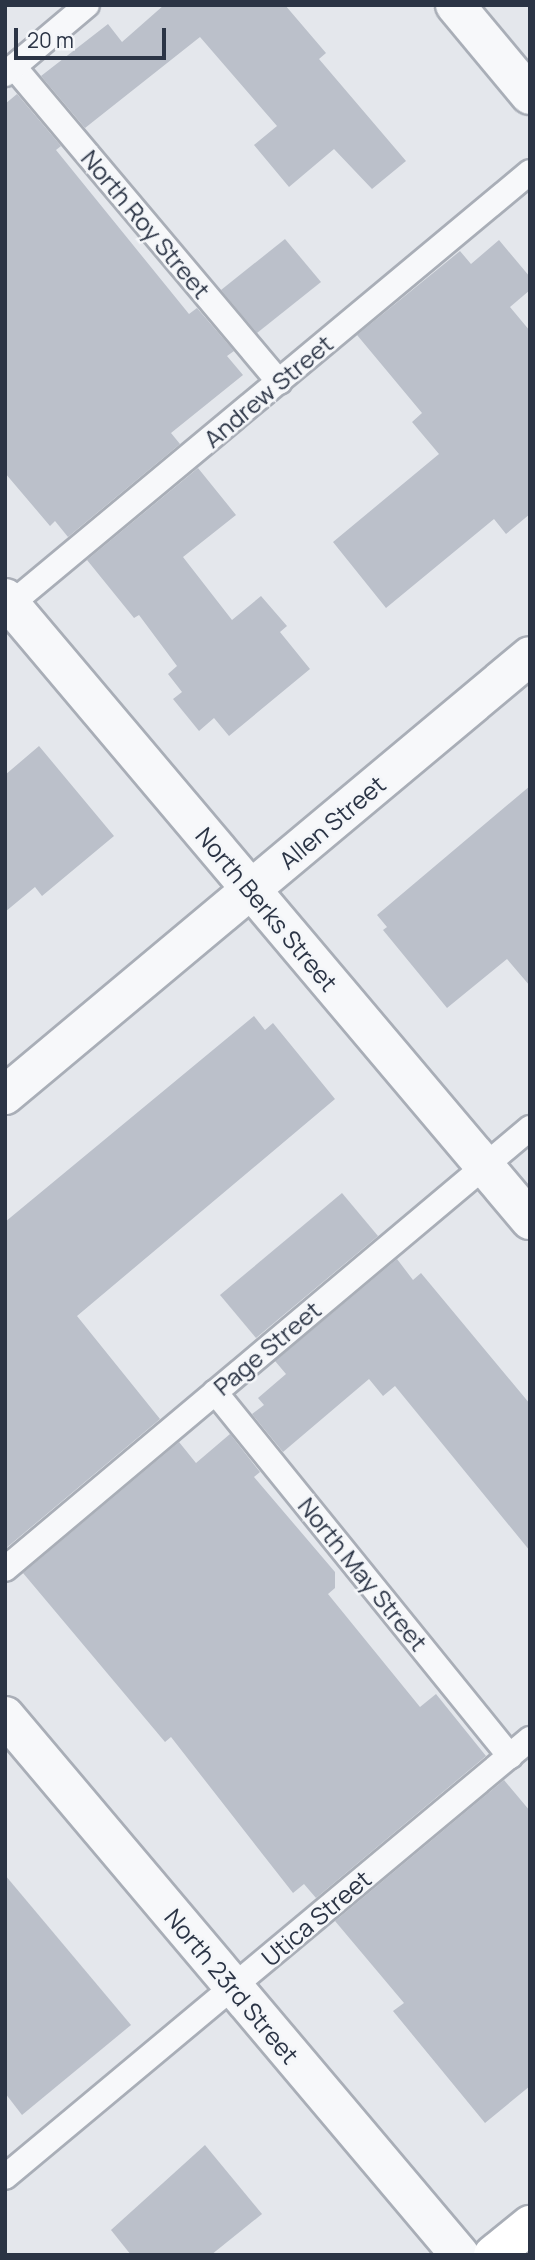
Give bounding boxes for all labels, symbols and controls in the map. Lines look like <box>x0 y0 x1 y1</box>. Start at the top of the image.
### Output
scale bar <box>18 14 170 58</box>
text: 20 m <box>27 26 74 54</box>
street label: North Roy Street <box>76 144 216 304</box>
street label: Andrew Street <box>198 329 338 453</box>
street label: Allen Street <box>273 769 391 875</box>
street label: North Berks Street <box>190 821 344 997</box>
street label: Page Street <box>208 1295 326 1401</box>
street label: North May Street <box>292 1492 434 1656</box>
street label: Utica Street <box>255 1864 377 1972</box>
street label: North 23rd Street <box>159 1903 305 2069</box>

